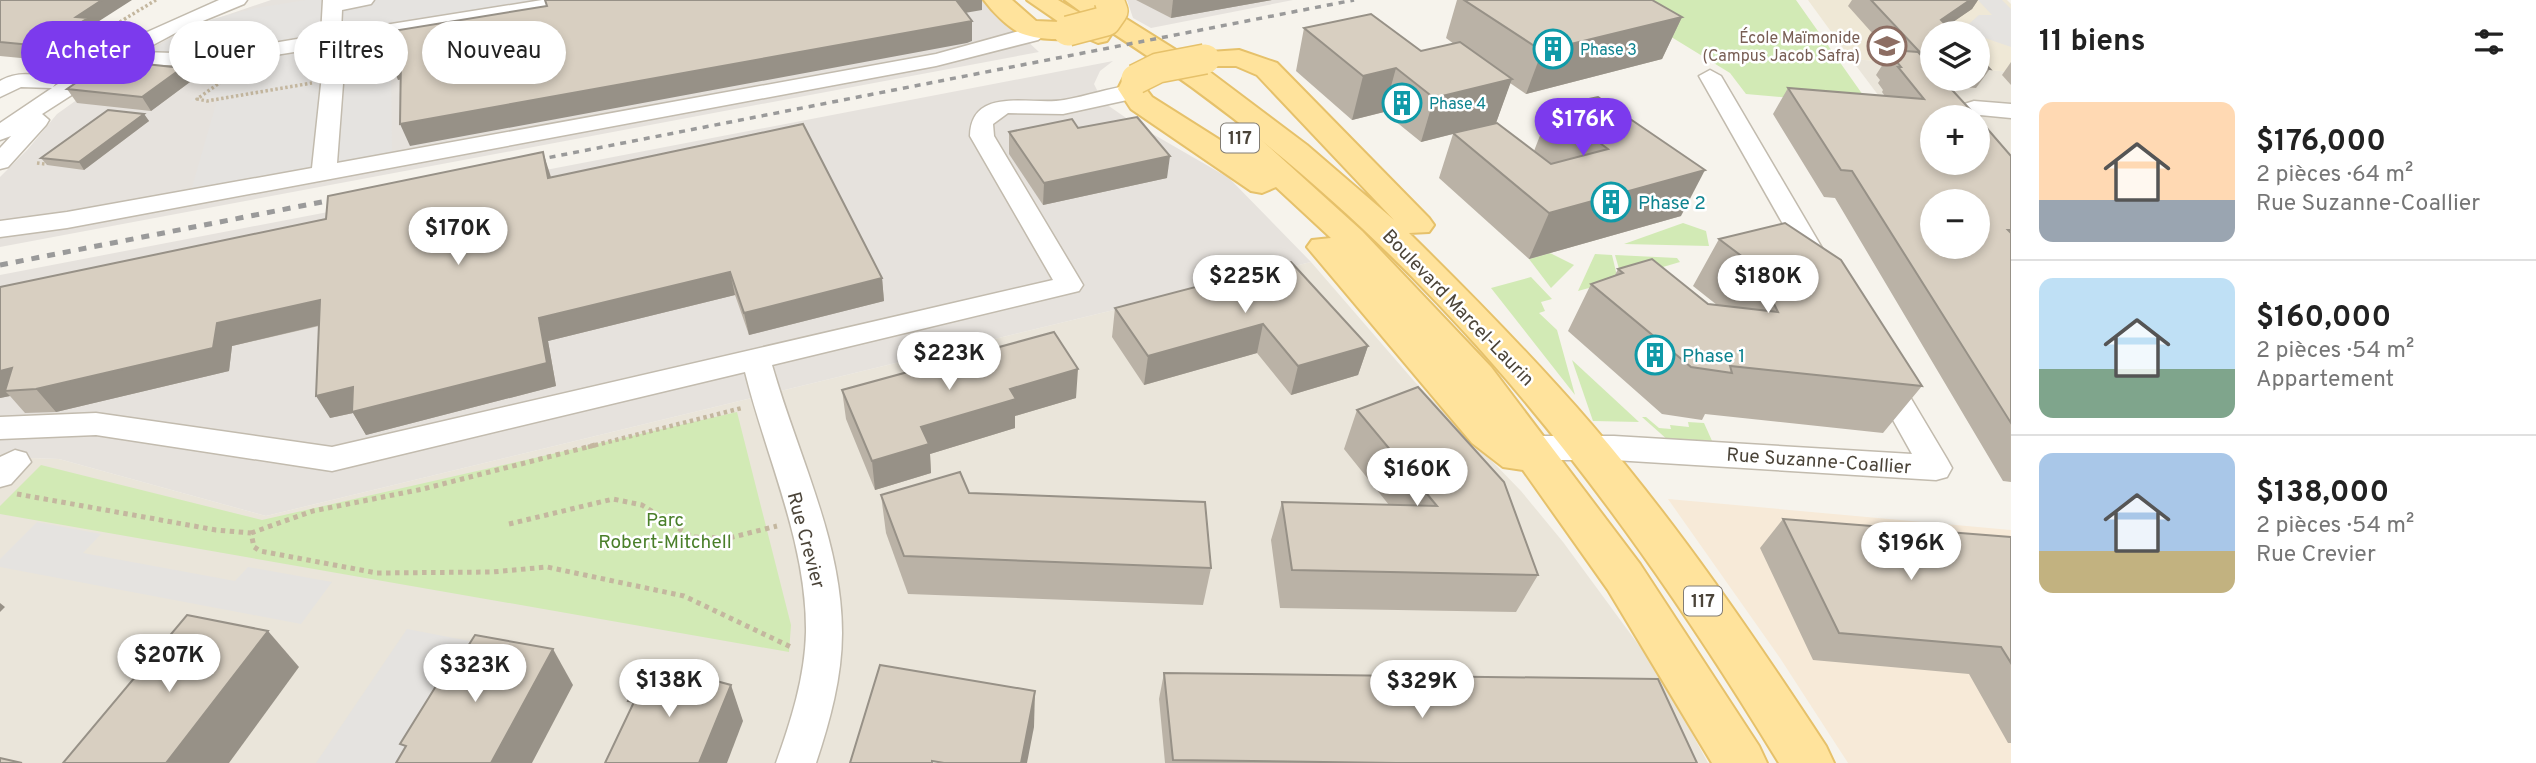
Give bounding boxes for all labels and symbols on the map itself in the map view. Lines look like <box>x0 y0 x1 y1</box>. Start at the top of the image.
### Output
school or university icon: École Maïmonide (Campus Jacob Safra) <box>1866 25 1908 67</box>
place label: École Maïmonide (Campus Jacob Safra) <box>1703 27 1860 67</box>
building icon: Phase 3 <box>1532 28 1574 70</box>
place label: Phase 3 <box>1580 41 1637 61</box>
building icon: Phase 4 <box>1381 82 1423 124</box>
place label: Phase 4 <box>1429 95 1486 115</box>
pin: $176K <box>1534 99 1632 158</box>
road number: 117 <box>1221 124 1259 153</box>
building icon: Phase 2 <box>1590 181 1632 223</box>
place label: Phase 2 <box>1638 192 1706 216</box>
pin: $170K <box>409 208 507 267</box>
street label: Boulevard Marcel-Laurin <box>1376 225 1539 392</box>
pin: $225K <box>1196 256 1294 315</box>
pin: $180K <box>1719 256 1817 315</box>
pin: $223K <box>900 332 998 392</box>
building icon: Phase 1 <box>1634 334 1676 376</box>
place label: Phase 1 <box>1682 345 1745 369</box>
street label: Rue Suzanne-Coallier <box>1726 444 1913 480</box>
pin: $160K <box>1368 448 1466 508</box>
street label: Rue Crevier <box>781 490 830 592</box>
park label: Parc Robert-Mitchell <box>598 509 732 555</box>
pin: $196K <box>1862 522 1960 582</box>
road number: 117 <box>1684 586 1722 616</box>
pin: $207K <box>120 634 218 694</box>
pin: $323K <box>426 644 524 704</box>
pin: $138K <box>620 660 718 719</box>
pin: $329K <box>1373 660 1471 720</box>

